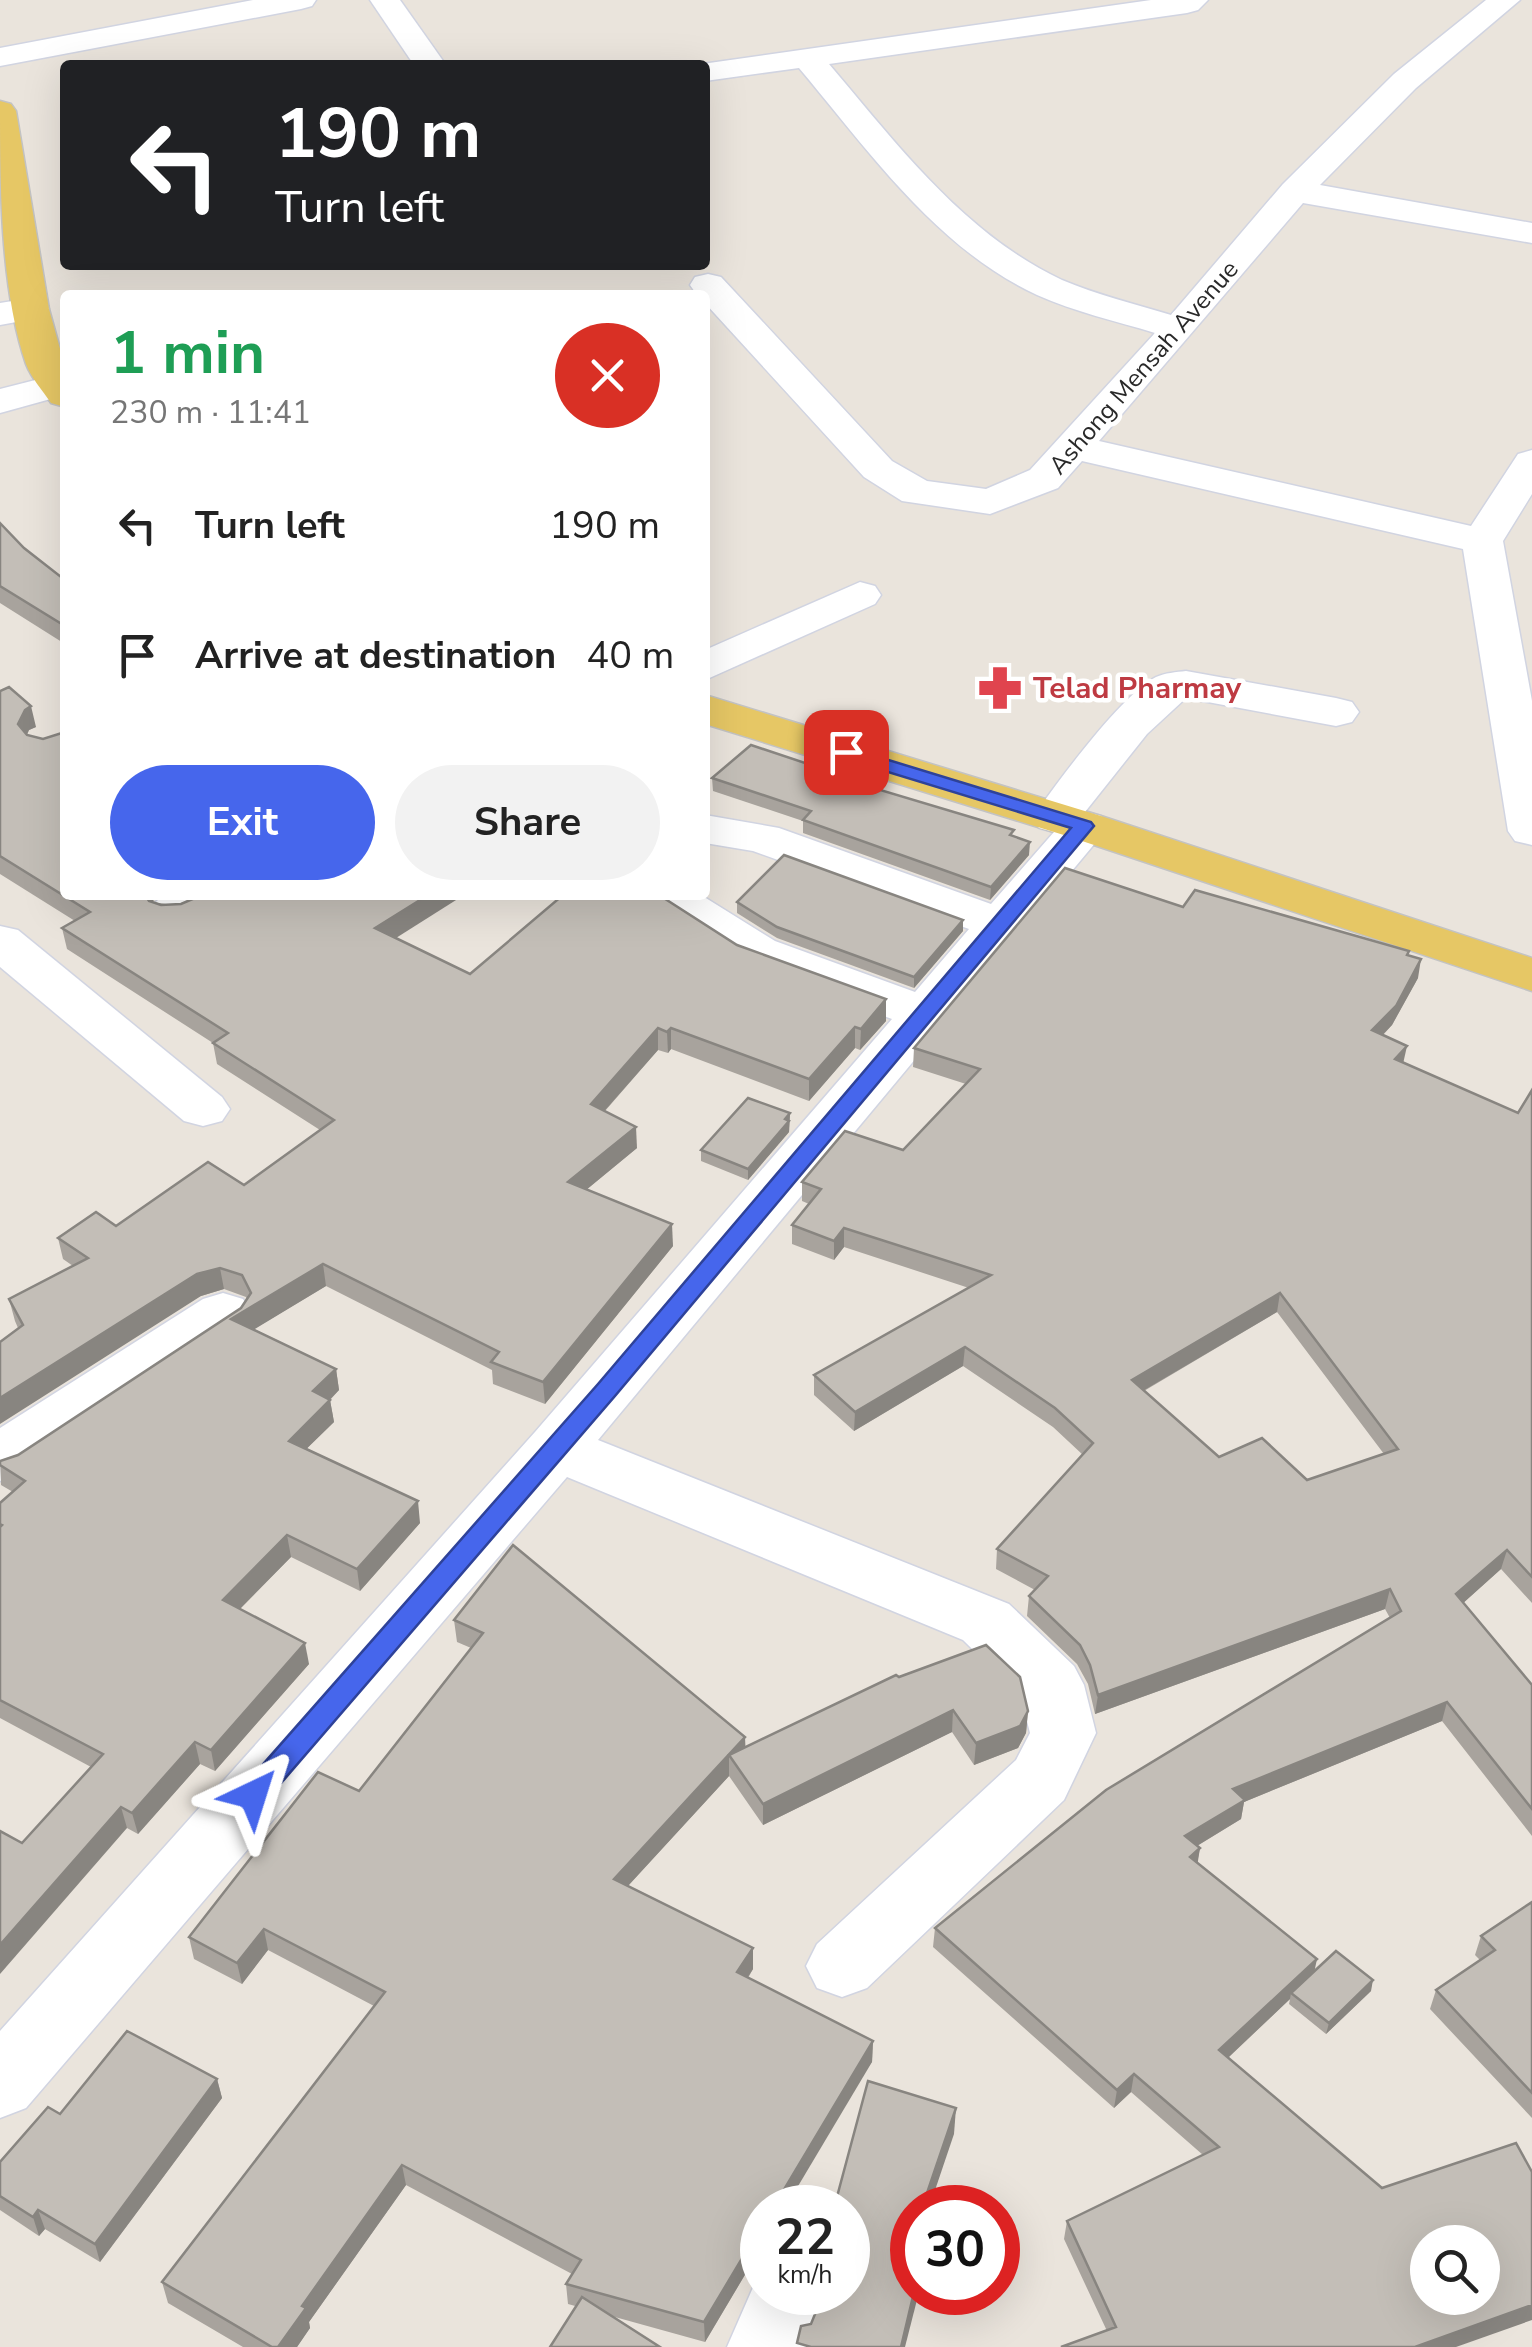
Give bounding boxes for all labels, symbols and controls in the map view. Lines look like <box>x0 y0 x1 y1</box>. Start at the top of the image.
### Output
text: 190 m <box>275 86 481 182</box>
icon: left <box>110 100 240 230</box>
text: Turn left <box>275 177 444 238</box>
street label: Ashong Mensah Avenue <box>1041 253 1246 482</box>
text: 1 min <box>110 312 265 394</box>
button: close <box>555 323 660 428</box>
text: 230 m · 11:41 <box>110 391 311 434</box>
icon: left <box>110 498 165 553</box>
text: Turn left <box>195 500 345 551</box>
text: 190 m <box>549 500 660 551</box>
icon: arrive <box>110 628 165 683</box>
text: Arrive at destination <box>195 630 556 681</box>
text: 40 m <box>586 630 674 681</box>
pharmacy icon: Telad Pharmay <box>976 664 1024 712</box>
place label: Telad Pharmay <box>1033 668 1241 709</box>
pin <box>804 710 889 795</box>
icon: arrive <box>819 725 874 780</box>
button: Exit <box>110 765 375 880</box>
button: Share <box>395 765 660 880</box>
position arrow <box>201 1743 305 1847</box>
speed limit sign: 30 <box>890 2185 1020 2315</box>
text: 22 <box>775 2203 835 2272</box>
map controls <box>1410 2225 1500 2315</box>
button: search <box>1410 2225 1500 2315</box>
text: km/h <box>777 2258 833 2292</box>

